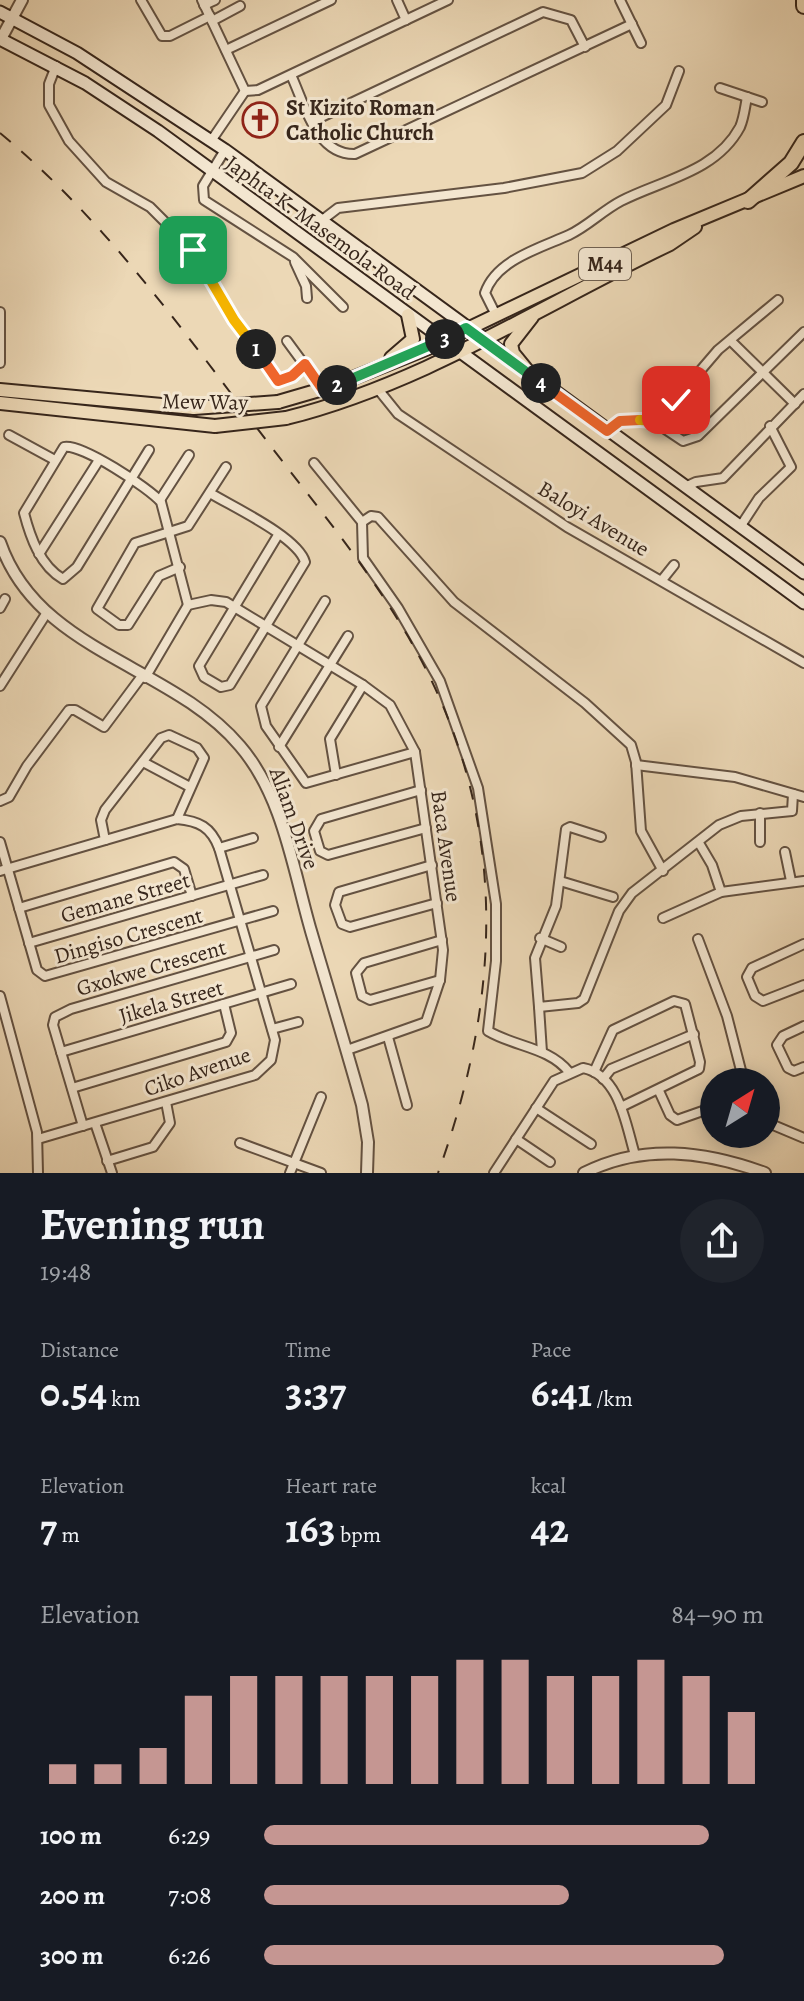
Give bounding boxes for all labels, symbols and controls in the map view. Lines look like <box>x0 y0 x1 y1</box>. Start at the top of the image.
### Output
place label: St Kizito Roman Catholic Church <box>286 93 435 148</box>
church icon: St Kizito Roman Catholic Church <box>241 101 279 139</box>
street label: Japhta K. Masemola Road <box>219 148 422 307</box>
pin <box>159 216 227 284</box>
icon: arrive <box>171 228 215 272</box>
road number: M44 <box>579 248 631 280</box>
pin: 3 <box>425 319 465 359</box>
text: 3 <box>440 324 450 354</box>
pin: 1 <box>236 329 276 369</box>
text: 1 <box>252 334 260 364</box>
pin: 4 <box>521 363 561 403</box>
pin: 2 <box>317 365 357 405</box>
pin <box>642 366 710 434</box>
text: 4 <box>536 368 546 398</box>
text: 2 <box>332 370 342 400</box>
icon: check <box>654 378 698 422</box>
street label: Mew Way <box>162 386 249 418</box>
street label: Baloyi Avenue <box>532 474 655 564</box>
street label: Aliam Drive <box>261 762 326 873</box>
street label: Baca Avenue <box>423 788 469 904</box>
street label: Gemane Street <box>57 865 193 931</box>
street label: Dingiso Crescent <box>50 900 206 972</box>
street label: Gxokwe Crescent <box>73 932 230 1004</box>
street label: Jikela Street <box>116 973 227 1031</box>
street label: Ciko Avenue <box>140 1040 255 1104</box>
north arrow <box>700 1068 780 1148</box>
map controls <box>700 1068 780 1148</box>
text: Evening run <box>40 1194 265 1254</box>
button: share <box>680 1199 764 1283</box>
text: 19:48 <box>40 1254 91 1289</box>
text: Distance <box>40 1335 119 1365</box>
text: Time <box>285 1335 331 1365</box>
text: Pace <box>531 1335 571 1365</box>
text: 0.54 <box>40 1365 107 1420</box>
text: 3:37 <box>285 1365 346 1420</box>
text: 6:41 <box>531 1365 592 1420</box>
text: km <box>107 1384 141 1414</box>
text: /km <box>592 1384 633 1414</box>
text: Elevation <box>40 1471 124 1501</box>
text: Heart rate <box>285 1471 377 1501</box>
text: kcal <box>531 1471 566 1501</box>
text: 7 <box>40 1501 57 1556</box>
text: 163 <box>285 1501 336 1556</box>
text: 42 <box>531 1501 569 1556</box>
text: m <box>57 1520 80 1550</box>
text: bpm <box>336 1520 381 1550</box>
text: Elevation <box>40 1597 140 1632</box>
text: 84–90 m <box>671 1597 764 1632</box>
text: 100 m <box>40 1818 102 1853</box>
text: 6:29 <box>168 1818 210 1853</box>
text: 200 m <box>40 1878 105 1913</box>
text: 7:08 <box>168 1878 212 1913</box>
text: 300 m <box>40 1938 104 1973</box>
text: 6:26 <box>168 1938 211 1973</box>

